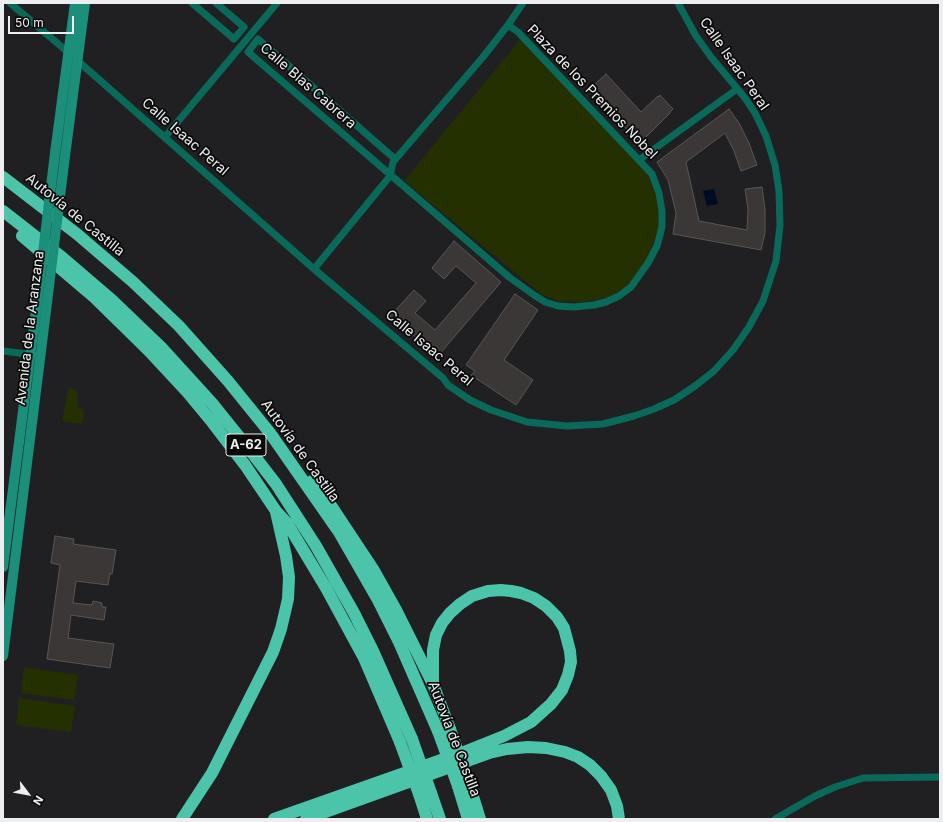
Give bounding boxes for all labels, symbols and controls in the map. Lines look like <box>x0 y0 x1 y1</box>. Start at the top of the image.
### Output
scale bar <box>10 8 76 34</box>
street label: Calle Isaac Peral <box>696 14 772 114</box>
text: 50 m <box>15 15 44 30</box>
street label: Plaza de los Premios Nobel <box>523 21 661 163</box>
street label: Calle Blas Cabrera <box>257 40 359 132</box>
street label: Calle Isaac Peral <box>138 95 232 179</box>
street label: Autovía de Castilla <box>22 170 128 260</box>
street label: Avenida de la Aranzana <box>12 250 48 406</box>
street label: Calle Isaac Peral <box>382 306 476 390</box>
street label: Autovía de Castilla <box>257 397 343 505</box>
road number: A-62 <box>226 434 266 456</box>
street label: Autovía de Castilla <box>424 679 484 799</box>
north arrow <box>8 774 48 814</box>
text: N <box>30 793 46 808</box>

